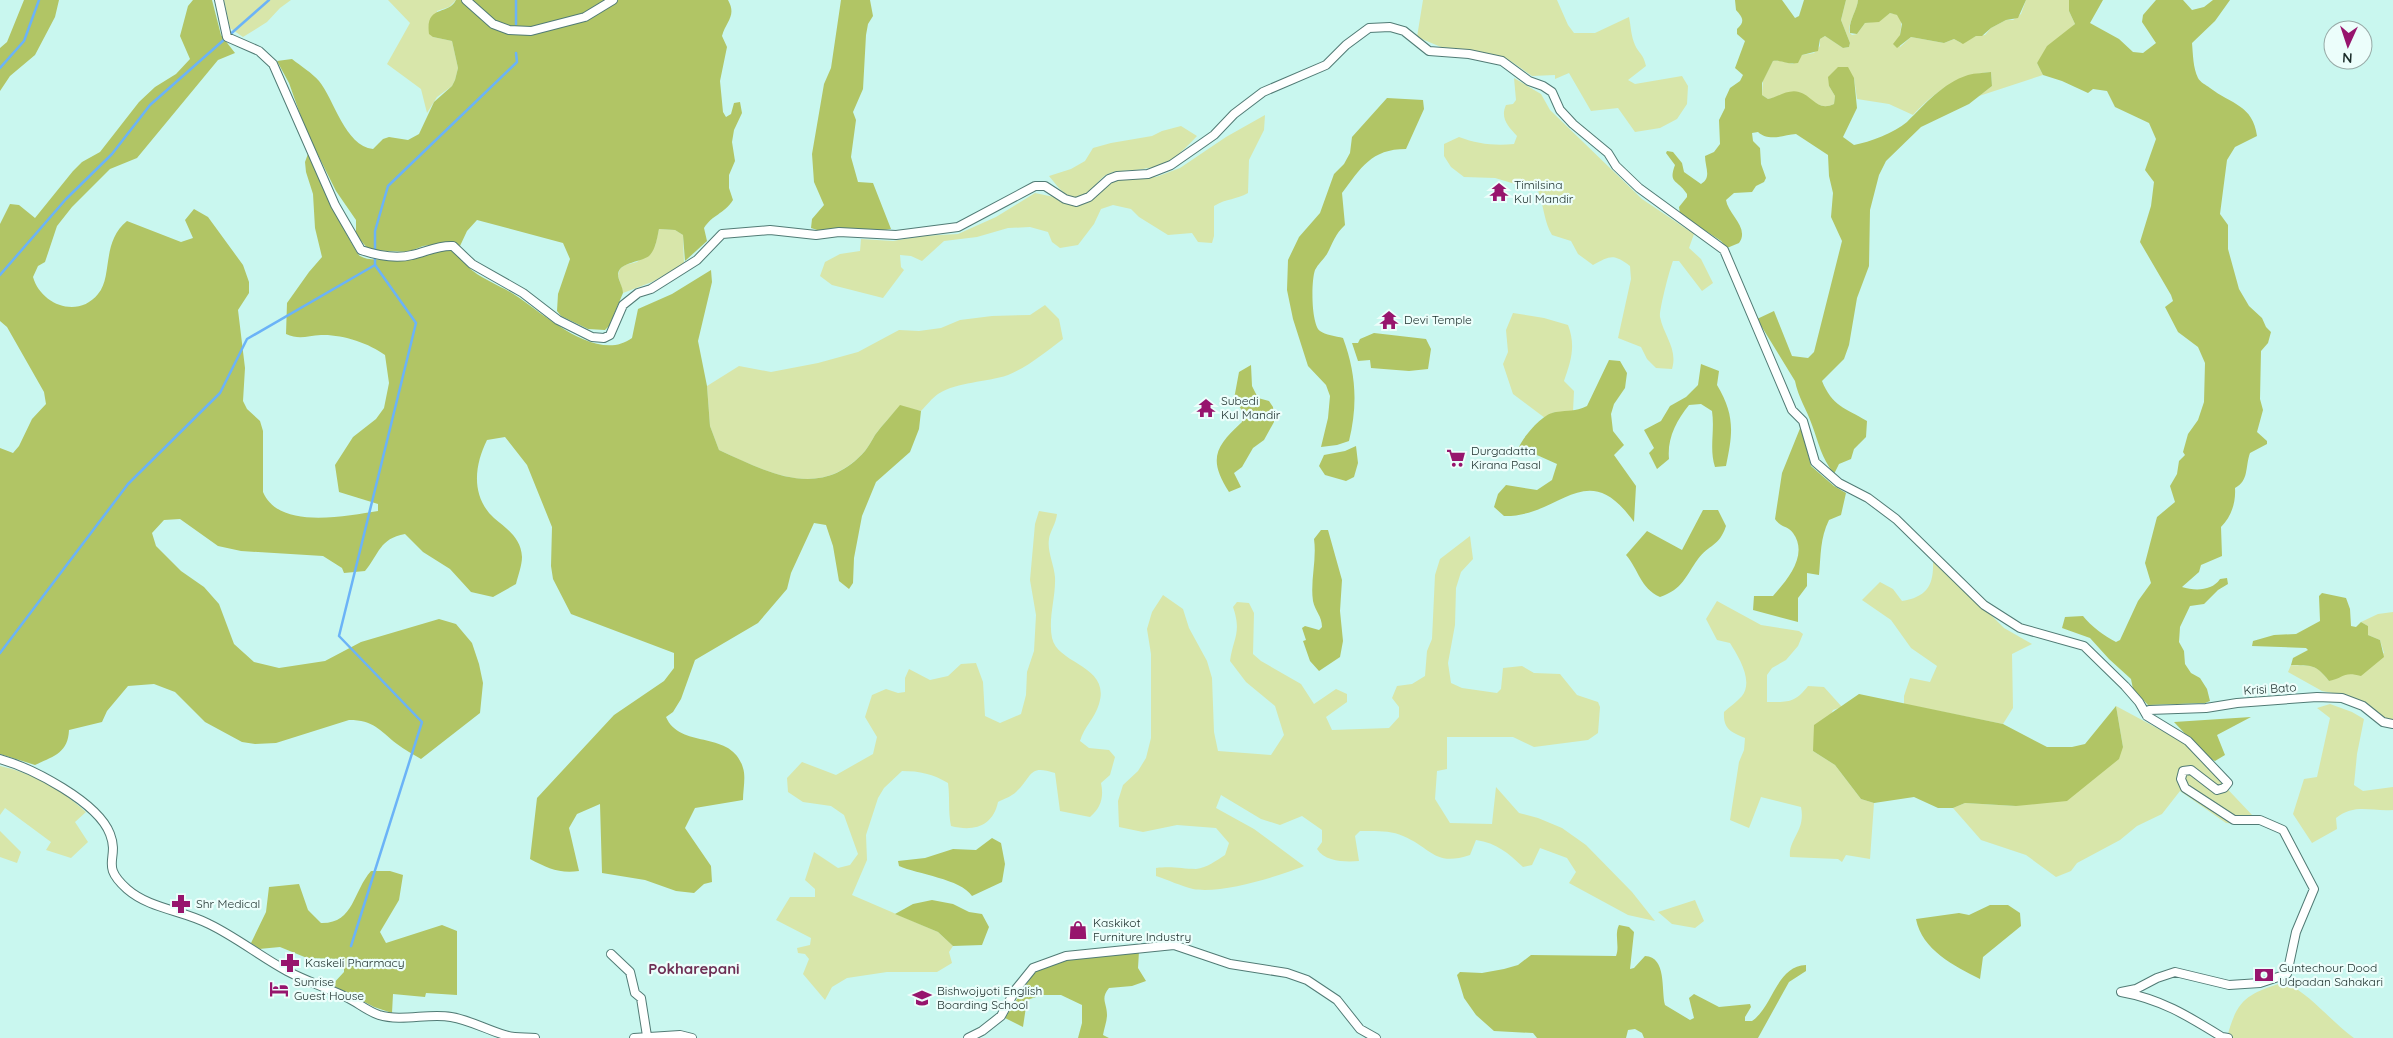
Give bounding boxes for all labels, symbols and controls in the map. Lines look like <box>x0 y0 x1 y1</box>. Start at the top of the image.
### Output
north arrow <box>2323 20 2373 70</box>
text: N <box>2342 49 2353 67</box>
place label: Timilsina Kul Mandir <box>1514 177 1574 206</box>
temple icon: Timilsina Kul Mandir <box>1488 181 1510 203</box>
temple icon: Devi Temple <box>1378 309 1400 331</box>
place label: Devi Temple <box>1404 312 1472 327</box>
place label: Subedi Kul Mandir <box>1221 393 1281 422</box>
temple icon: Subedi Kul Mandir <box>1195 397 1217 419</box>
place label: Durgadatta Kirana Pasal <box>1471 443 1541 472</box>
supermarket icon: Durgadatta Kirana Pasal <box>1445 447 1467 469</box>
street label: Krisi Bato <box>2243 679 2297 698</box>
pharmacy icon: Shr Medical <box>170 893 192 915</box>
place label: Shr Medical <box>196 896 260 911</box>
place label: Kaskikot Furniture Industry <box>1093 915 1191 944</box>
shop icon: Kaskikot Furniture Industry <box>1067 919 1089 941</box>
pharmacy icon: Kaskeli Pharmacy <box>279 952 301 974</box>
place label: Kaskeli Pharmacy <box>305 955 405 970</box>
district label: Pokharepani <box>648 959 740 978</box>
place label: Guntechour Dood Udpadan Sahakari <box>2279 960 2383 989</box>
bank icon: Guntechour Dood Udpadan Sahakari <box>2253 964 2275 986</box>
place label: Sunrise Guest House <box>294 974 364 1003</box>
hotel icon: Sunrise Guest House <box>268 978 290 1000</box>
place label: Bishwojyoti English Boarding School <box>937 983 1042 1012</box>
school or university icon: Bishwojyoti English Boarding School <box>911 987 933 1009</box>

